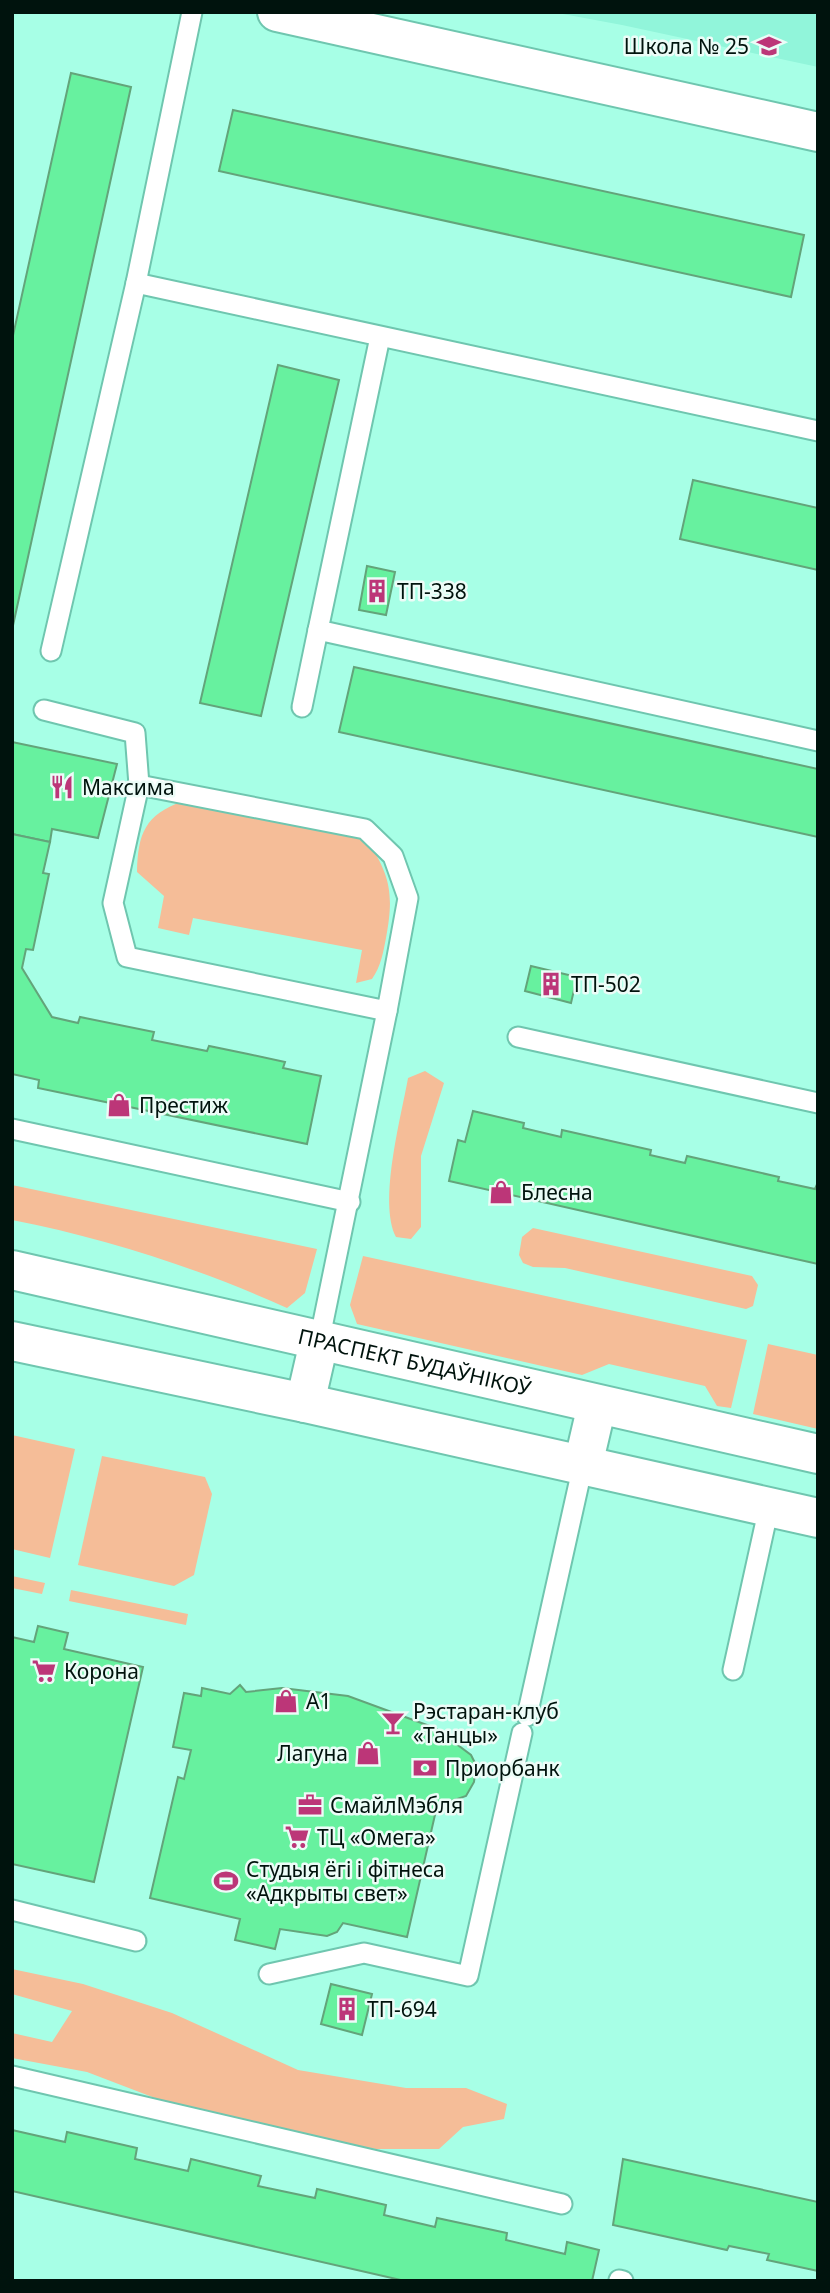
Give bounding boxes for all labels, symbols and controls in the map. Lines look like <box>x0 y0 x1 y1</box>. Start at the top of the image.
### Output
place label: Школа № 25 <box>624 32 749 60</box>
school or university icon: Школа № 25 <box>755 32 783 60</box>
building icon: ТП-338 <box>363 577 391 605</box>
place label: ТП-338 <box>397 577 467 605</box>
restaurant icon: Максима <box>48 773 76 801</box>
place label: Максима <box>82 773 175 801</box>
building icon: ТП-502 <box>537 970 565 998</box>
place label: ТП-502 <box>571 970 641 998</box>
shop icon: Престиж <box>105 1091 133 1119</box>
place label: Престиж <box>139 1091 228 1119</box>
shop icon: Блесна <box>487 1178 515 1206</box>
place label: Блесна <box>521 1178 593 1206</box>
street label: ПРАСПЕКТ БУДАЎНІКОЎ <box>295 1322 534 1402</box>
supermarket icon: Корона <box>30 1657 58 1685</box>
place label: Корона <box>64 1657 139 1685</box>
shop icon: A1 <box>272 1687 300 1715</box>
place label: A1 <box>306 1687 331 1715</box>
place label: Рэстаран-клуб «Танцы» <box>413 1697 559 1749</box>
bar icon: Рэстаран-клуб «Танцы» <box>379 1709 407 1737</box>
place label: Лагуна <box>277 1739 348 1767</box>
shop icon: Лагуна <box>354 1739 382 1767</box>
bank icon: Приорбанк <box>411 1754 439 1782</box>
place label: Приорбанк <box>445 1754 560 1782</box>
office icon: СмайлМэбля <box>296 1791 324 1819</box>
place label: СмайлМэбля <box>330 1791 463 1819</box>
supermarket icon: ТЦ «Омега» <box>283 1823 311 1851</box>
place label: ТЦ «Омега» <box>317 1823 436 1851</box>
place label: Студыя ёгі і фітнеса «Адкрыты свет» <box>246 1855 445 1907</box>
sports icon: Студыя ёгі і фітнеса «Адкрыты свет» <box>212 1867 240 1895</box>
building icon: ТП-694 <box>333 1995 361 2023</box>
place label: ТП-694 <box>367 1995 437 2023</box>

